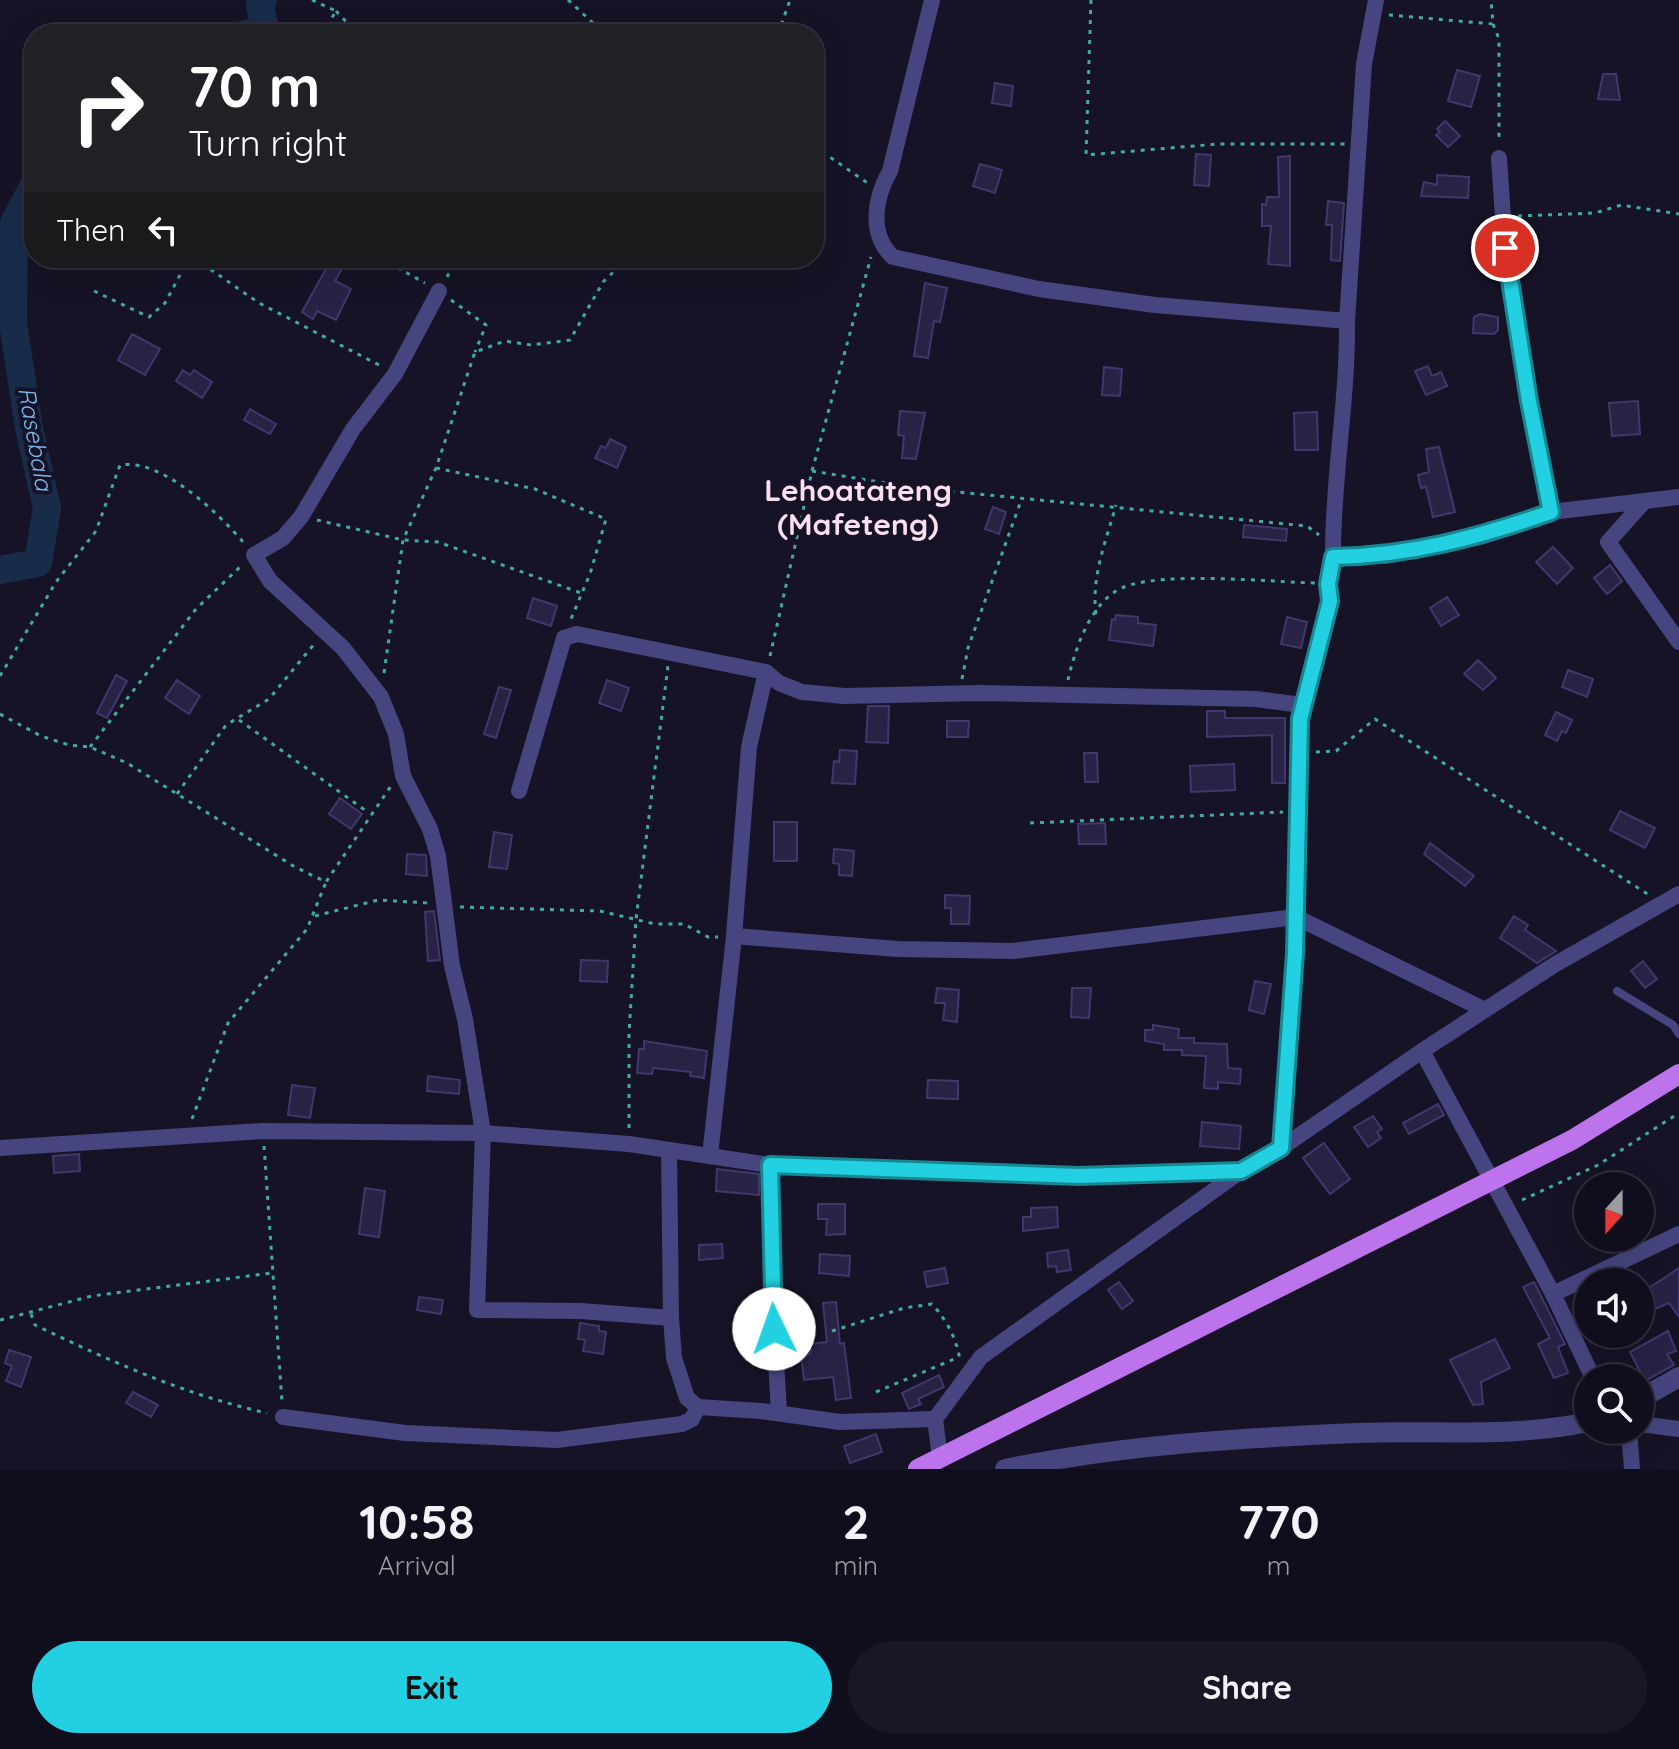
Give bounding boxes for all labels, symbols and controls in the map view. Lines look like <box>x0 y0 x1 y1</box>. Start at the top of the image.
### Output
text: 70 m <box>188 51 320 121</box>
icon: right <box>56 56 160 160</box>
text: Turn right <box>188 120 347 165</box>
icon: left <box>141 208 185 252</box>
text: Then <box>56 211 125 249</box>
pin <box>1471 214 1539 282</box>
icon: arrive <box>1483 226 1527 270</box>
water label: Rasebala <box>12 385 60 494</box>
district label: Lehoatateng (Mafeteng) <box>764 471 952 543</box>
north arrow <box>1574 1172 1654 1252</box>
map controls <box>1574 1172 1654 1444</box>
button: sound <box>1574 1268 1654 1348</box>
position arrow <box>732 1287 816 1371</box>
button: search <box>1574 1364 1654 1444</box>
text: 10:58 <box>359 1491 475 1551</box>
text: 2 <box>842 1491 870 1551</box>
text: 770 <box>1237 1491 1320 1551</box>
text: Arrival <box>378 1549 456 1582</box>
text: min <box>834 1549 878 1582</box>
text: m <box>1267 1549 1290 1582</box>
button: Exit <box>32 1641 832 1733</box>
button: Share <box>848 1641 1647 1733</box>

